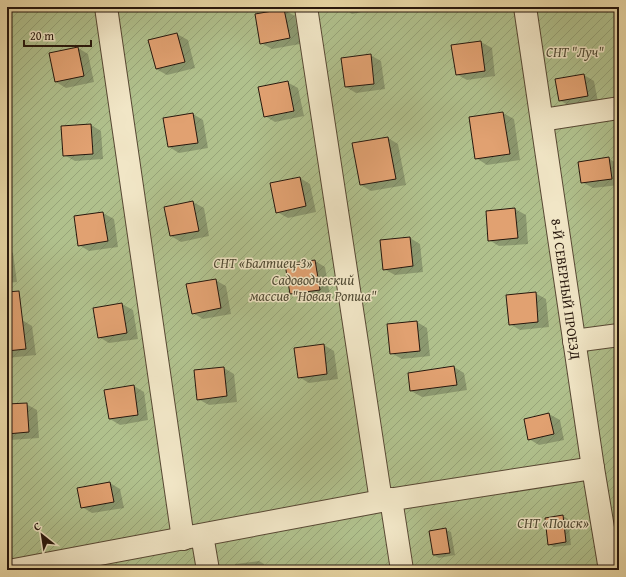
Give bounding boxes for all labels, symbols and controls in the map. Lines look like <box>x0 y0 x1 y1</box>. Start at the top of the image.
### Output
scale bar <box>24 22 91 48</box>
text: 20 m <box>30 27 54 44</box>
park label: СНТ "Луч" <box>546 42 604 62</box>
street label: 8-Й СЕВЕРНЫЙ ПРОЕЗД <box>546 217 586 361</box>
park label: СНТ «Балтиец-3» <box>213 253 313 273</box>
park label: Садоводческий массив "Новая Ропша" <box>249 270 377 306</box>
park label: СНТ «Поиск» <box>517 513 589 533</box>
north arrow <box>22 515 62 555</box>
text: С <box>30 518 44 535</box>

